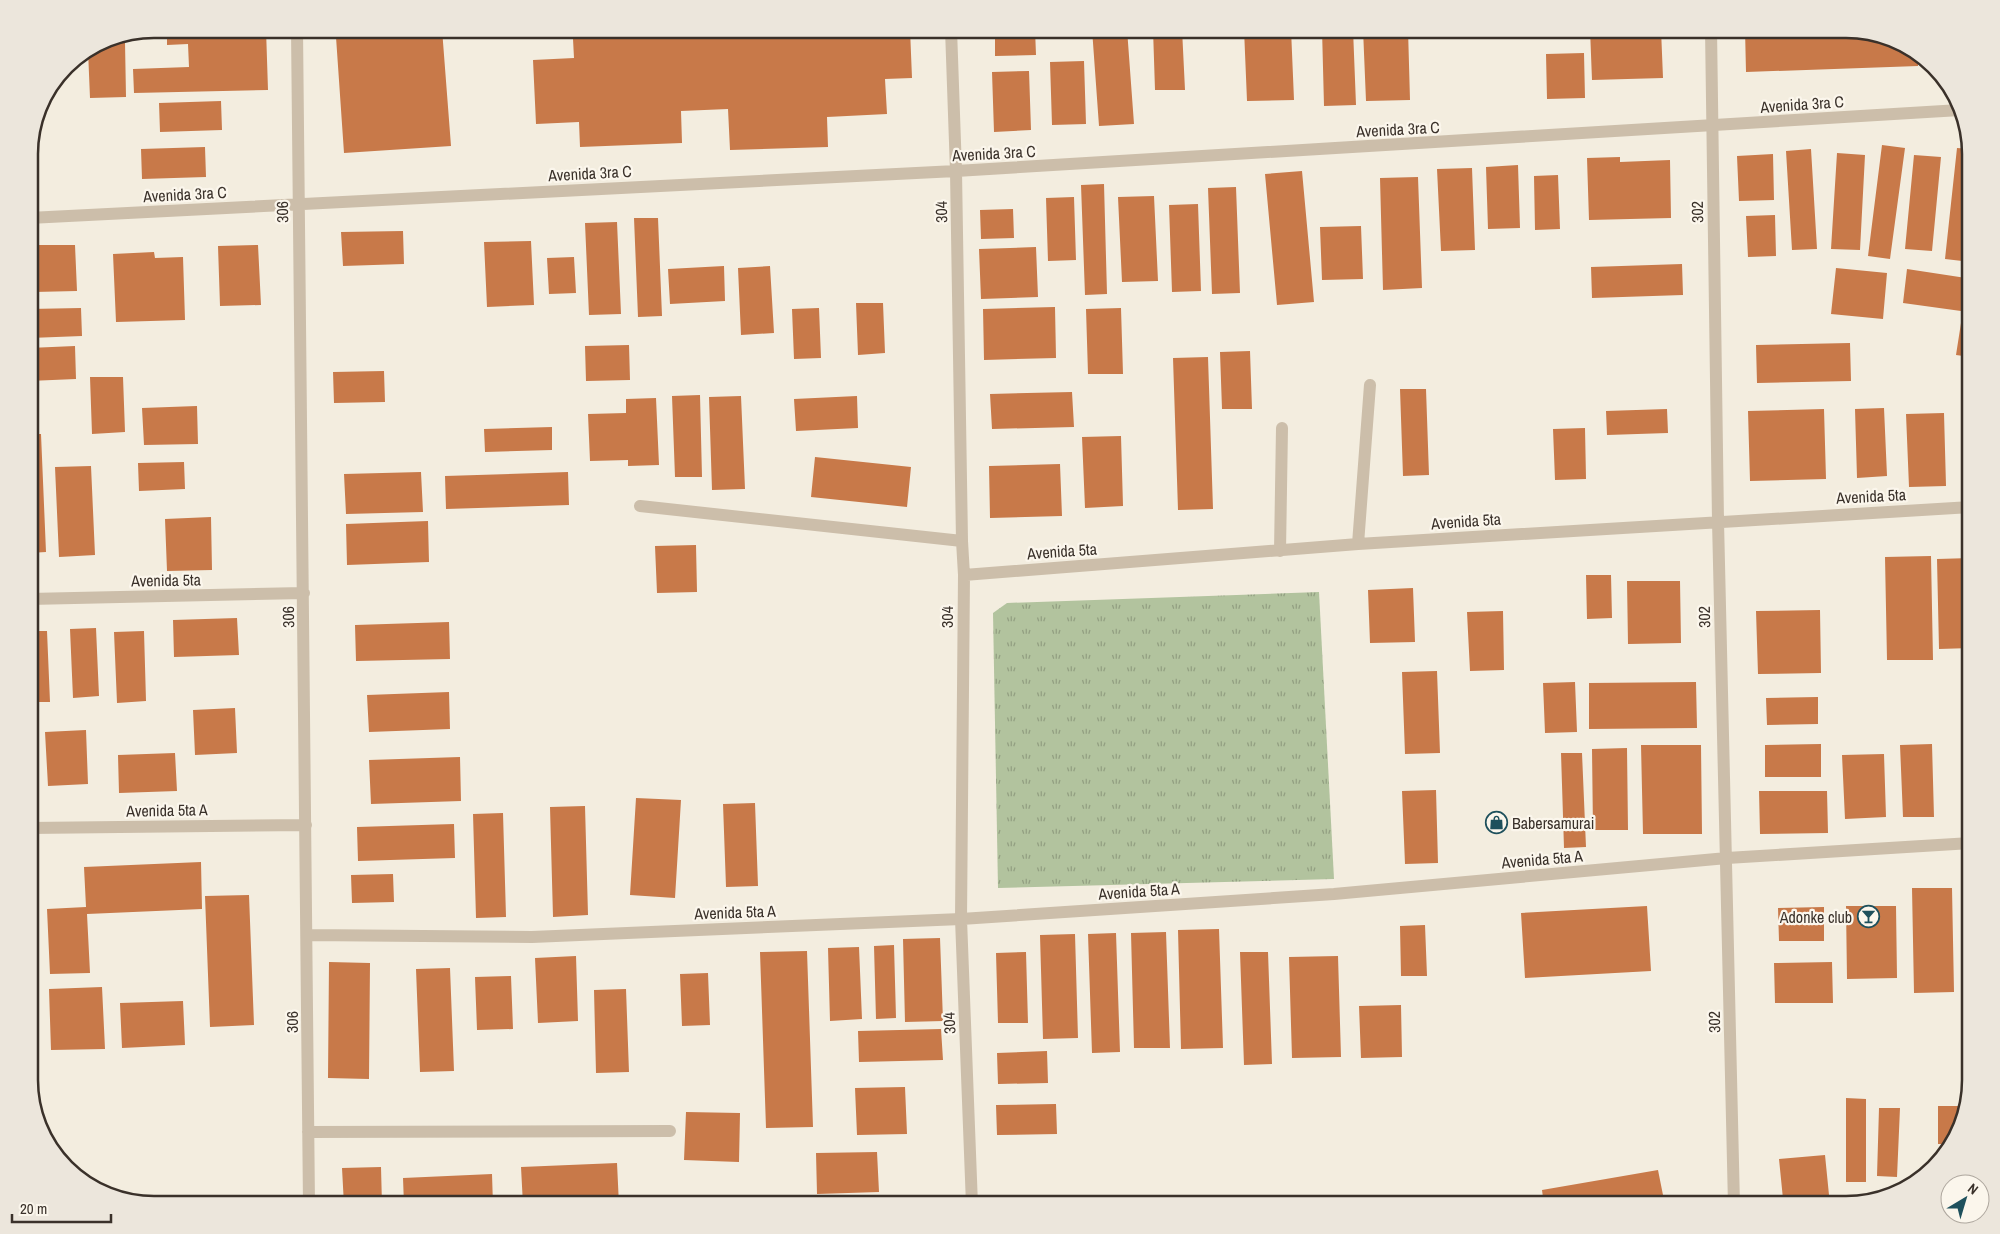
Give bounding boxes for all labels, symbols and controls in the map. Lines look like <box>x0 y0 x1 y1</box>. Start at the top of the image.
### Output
street label: Avenida 3ra C <box>1759 90 1844 118</box>
street label: Avenida 3ra C <box>1355 116 1440 142</box>
street label: Avenida 3ra C <box>951 140 1036 166</box>
street label: Avenida 3ra C <box>547 160 632 186</box>
street label: Avenida 3ra C <box>142 181 227 207</box>
street label: 306 <box>271 201 293 223</box>
street label: 304 <box>930 201 952 223</box>
street label: 302 <box>1686 201 1708 223</box>
street label: Avenida 5ta <box>1835 483 1907 509</box>
street label: Avenida 5ta <box>1429 508 1502 534</box>
street label: Avenida 5ta <box>1025 538 1098 564</box>
street label: Avenida 5ta <box>130 568 202 592</box>
street label: 306 <box>277 606 299 628</box>
street label: 304 <box>936 606 958 628</box>
street label: 302 <box>1693 606 1715 628</box>
street label: Avenida 5ta A <box>125 798 208 822</box>
shop icon: Babersamurai <box>1484 811 1508 835</box>
place label: Babersamurai <box>1512 812 1594 834</box>
street label: Avenida 5ta A <box>1499 844 1584 874</box>
street label: Avenida 5ta A <box>1097 877 1181 905</box>
street label: Avenida 5ta A <box>693 900 776 924</box>
bar icon: Adonke club <box>1856 905 1880 929</box>
place label: Adonke club <box>1779 906 1852 928</box>
street label: 306 <box>281 1011 303 1033</box>
street label: 302 <box>1703 1011 1725 1033</box>
street label: 304 <box>938 1012 960 1034</box>
north arrow <box>1940 1174 1990 1224</box>
text: N <box>1964 1179 1982 1198</box>
scale bar <box>12 1192 111 1224</box>
text: 20 m <box>20 1198 47 1219</box>

